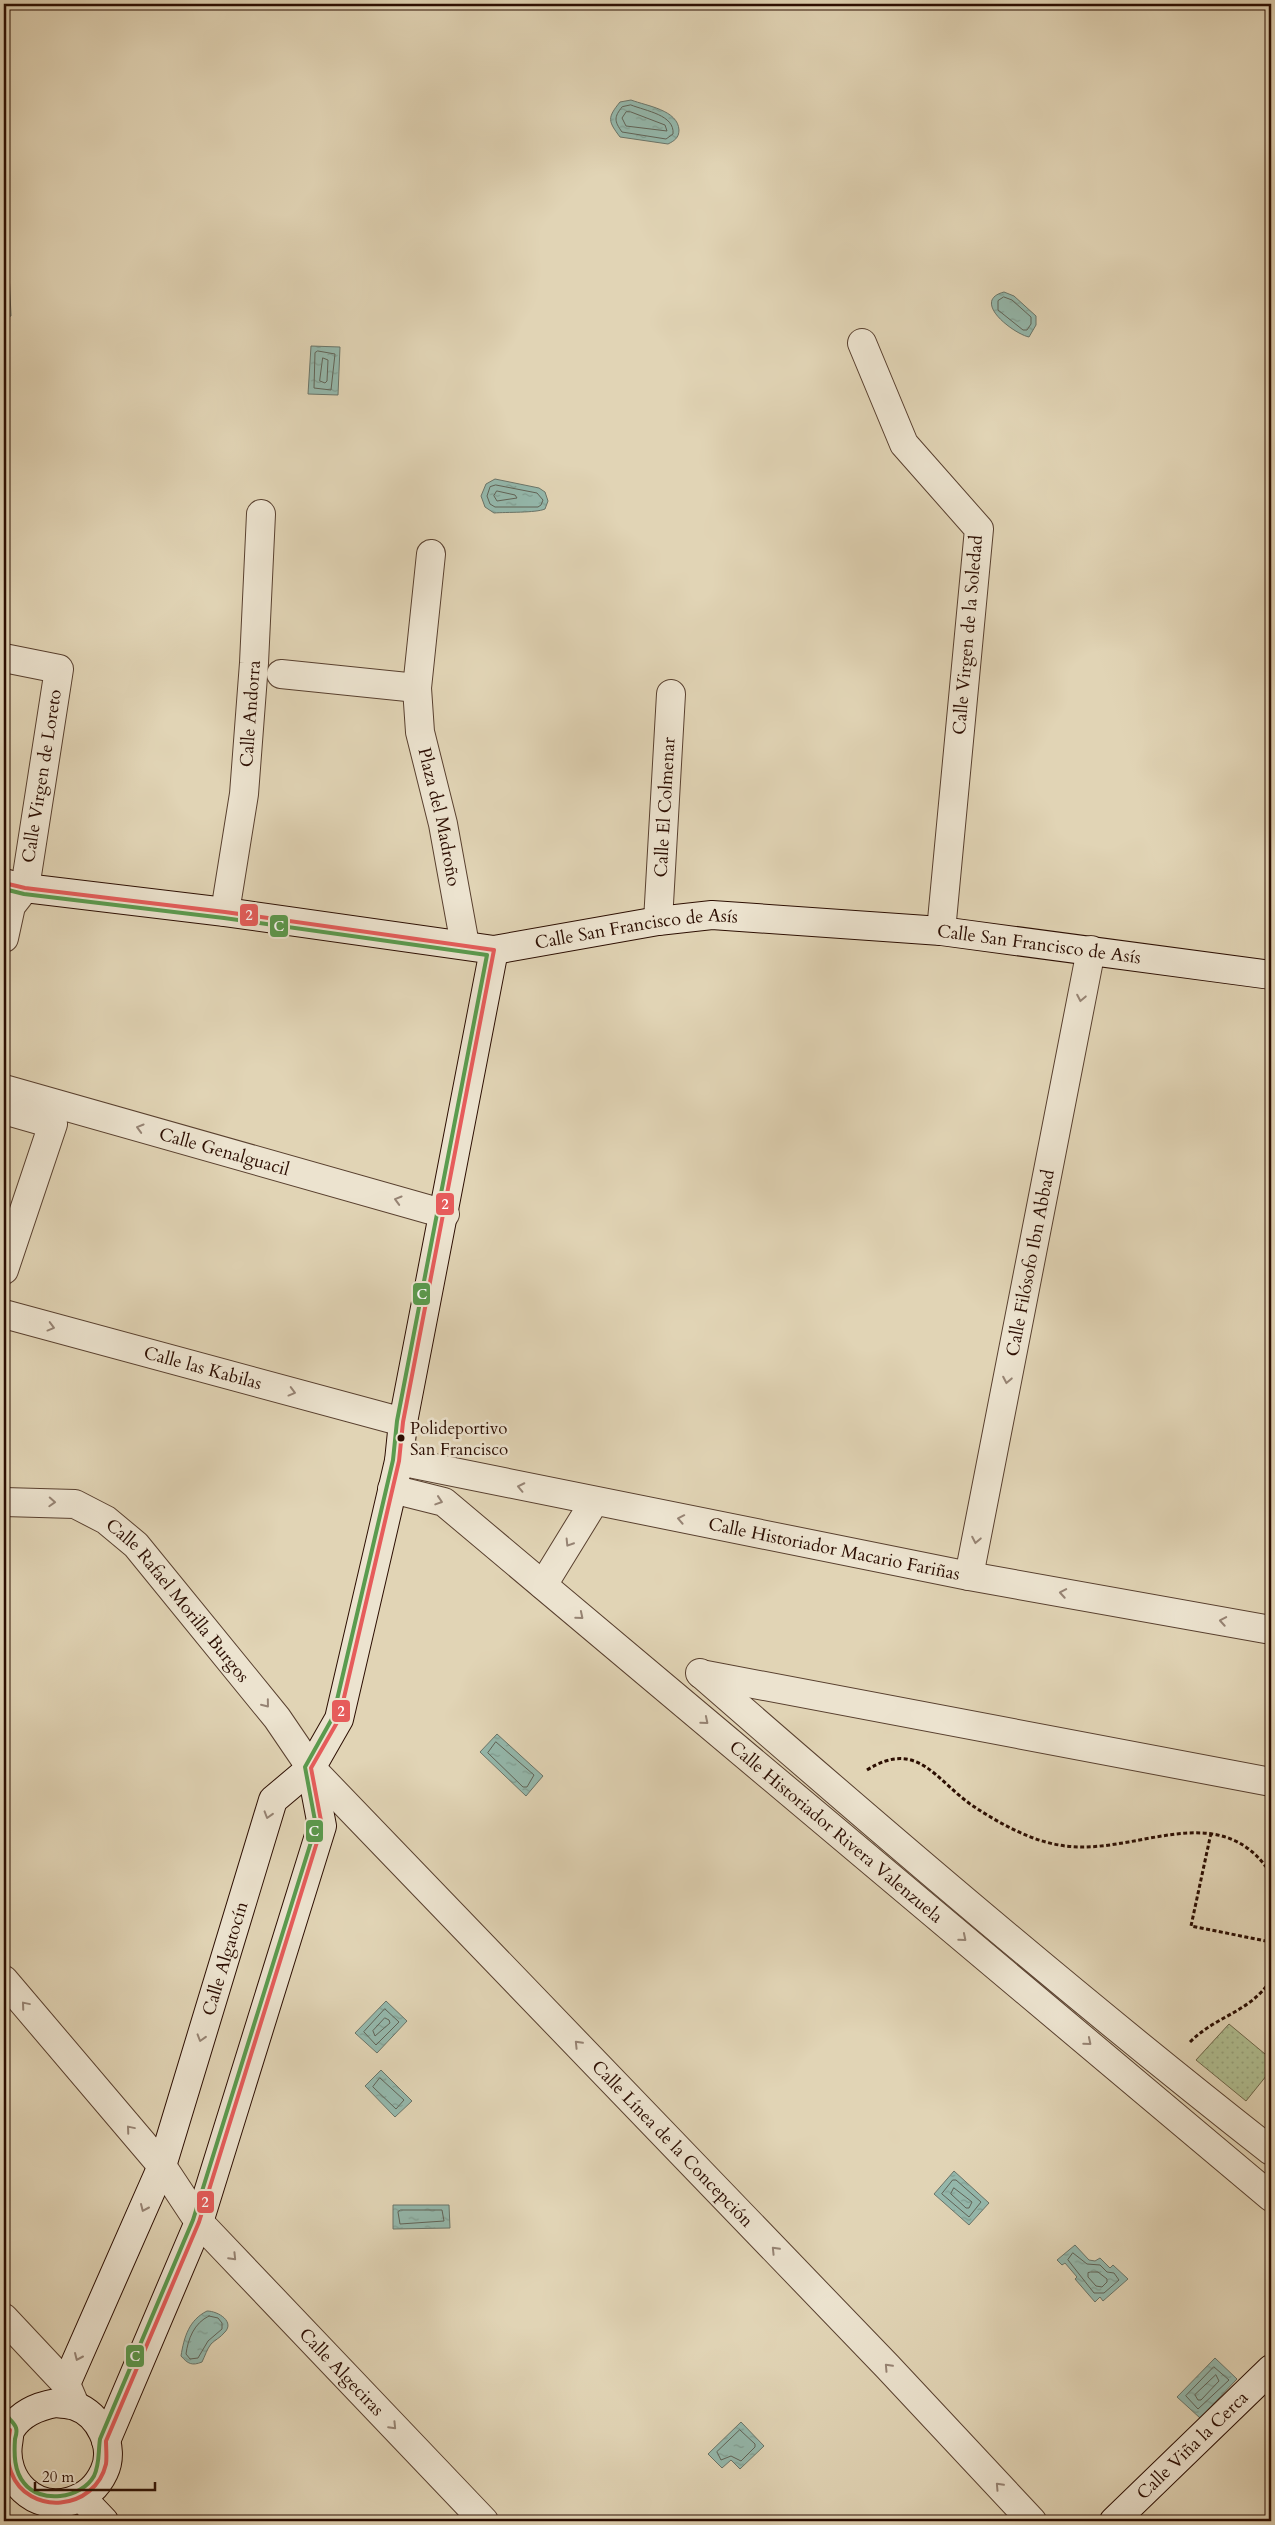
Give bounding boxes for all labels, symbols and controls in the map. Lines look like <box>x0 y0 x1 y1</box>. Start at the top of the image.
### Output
street label: Calle Virgen de la Soledad <box>947 534 989 736</box>
street label: Calle Andorra <box>234 659 267 768</box>
street label: Calle Virgen de Loreto <box>16 687 68 865</box>
street label: Calle El Colmenar <box>648 736 681 878</box>
street label: Plaza del Madroño <box>412 745 467 889</box>
street label: Calle San Francisco de Asís <box>533 902 739 955</box>
line badge: 2 <box>239 903 259 927</box>
text: 2 <box>245 906 253 925</box>
line badge: C <box>269 914 289 938</box>
text: C <box>274 917 285 936</box>
street label: Calle San Francisco de Asís <box>936 918 1142 970</box>
one-way arrow <box>1077 993 1087 1002</box>
street label: Calle Genalguacil <box>156 1121 293 1182</box>
one-way arrow <box>137 1123 145 1133</box>
street label: Calle Filósofo Ibn Abbad <box>1000 1167 1061 1358</box>
line badge: 2 <box>435 1192 455 1216</box>
text: 2 <box>441 1195 449 1214</box>
one-way arrow <box>394 1196 402 1206</box>
line badge: C <box>412 1282 431 1306</box>
text: C <box>417 1285 428 1304</box>
one-way arrow <box>46 1321 54 1331</box>
street label: Calle las Kabilas <box>141 1340 265 1396</box>
one-way arrow <box>1002 1376 1012 1385</box>
one-way arrow <box>288 1386 297 1397</box>
place label: Polideportivo San Francisco <box>410 1417 508 1461</box>
marker: Polideportivo San Francisco <box>396 1433 406 1443</box>
one-way arrow <box>517 1482 526 1492</box>
one-way arrow <box>434 1496 443 1506</box>
one-way arrow <box>49 1497 57 1508</box>
street label: Calle Historiador Macario Fariñas <box>706 1511 962 1586</box>
street label: Calle Rafael Morilla Burgos <box>101 1512 256 1688</box>
one-way arrow <box>676 1515 685 1525</box>
one-way arrow <box>971 1535 981 1544</box>
one-way arrow <box>565 1538 575 1547</box>
one-way arrow <box>1059 1588 1068 1598</box>
one-way arrow <box>574 1611 583 1619</box>
one-way arrow <box>1219 1617 1228 1627</box>
one-way arrow <box>261 1699 270 1708</box>
line badge: 2 <box>331 1699 351 1723</box>
text: 2 <box>337 1702 345 1721</box>
one-way arrow <box>699 1715 708 1724</box>
street label: Calle Historiador Rivera Valenzuela <box>724 1735 949 1929</box>
one-way arrow <box>264 1810 274 1819</box>
line badge: C <box>305 1819 324 1843</box>
text: C <box>309 1822 320 1841</box>
street label: Calle Algatocín <box>196 1898 254 2019</box>
one-way arrow <box>957 1932 966 1941</box>
one-way arrow <box>22 2002 31 2011</box>
one-way arrow <box>196 2033 206 2041</box>
one-way arrow <box>1082 2037 1091 2046</box>
one-way arrow <box>575 2041 584 2050</box>
street label: Calle Línea de la Concepción <box>586 2054 760 2233</box>
one-way arrow <box>127 2126 136 2135</box>
line badge: 2 <box>196 2190 215 2214</box>
text: 2 <box>201 2193 209 2212</box>
one-way arrow <box>139 2203 150 2212</box>
one-way arrow <box>772 2247 781 2256</box>
one-way arrow <box>227 2252 236 2261</box>
street label: Calle Algeciras <box>294 2322 390 2421</box>
line badge: C <box>125 2344 145 2368</box>
text: C <box>130 2347 141 2366</box>
one-way arrow <box>74 2352 85 2361</box>
one-way arrow <box>885 2364 894 2373</box>
street label: Calle Viña la Cerca <box>1131 2385 1254 2505</box>
one-way arrow <box>387 2420 396 2429</box>
scale bar <box>35 2460 155 2492</box>
text: 20 m <box>42 2467 74 2487</box>
one-way arrow <box>996 2482 1005 2491</box>

